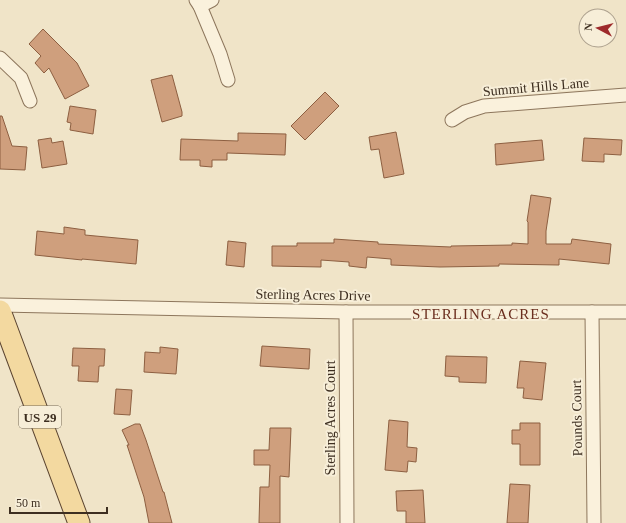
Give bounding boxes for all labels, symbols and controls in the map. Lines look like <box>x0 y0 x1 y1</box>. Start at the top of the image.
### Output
north arrow <box>578 8 618 48</box>
text: N <box>582 22 595 31</box>
street label: Summit Hills Lane <box>482 75 590 99</box>
street label: Sterling Acres Drive <box>255 286 371 304</box>
district label: STERLING ACRES <box>412 306 550 322</box>
street label: Sterling Acres Court <box>323 360 338 476</box>
street label: Pounds Court <box>569 379 585 456</box>
road number: US 29 <box>19 406 61 428</box>
scale bar <box>10 489 107 515</box>
text: 50 m <box>16 496 41 510</box>

